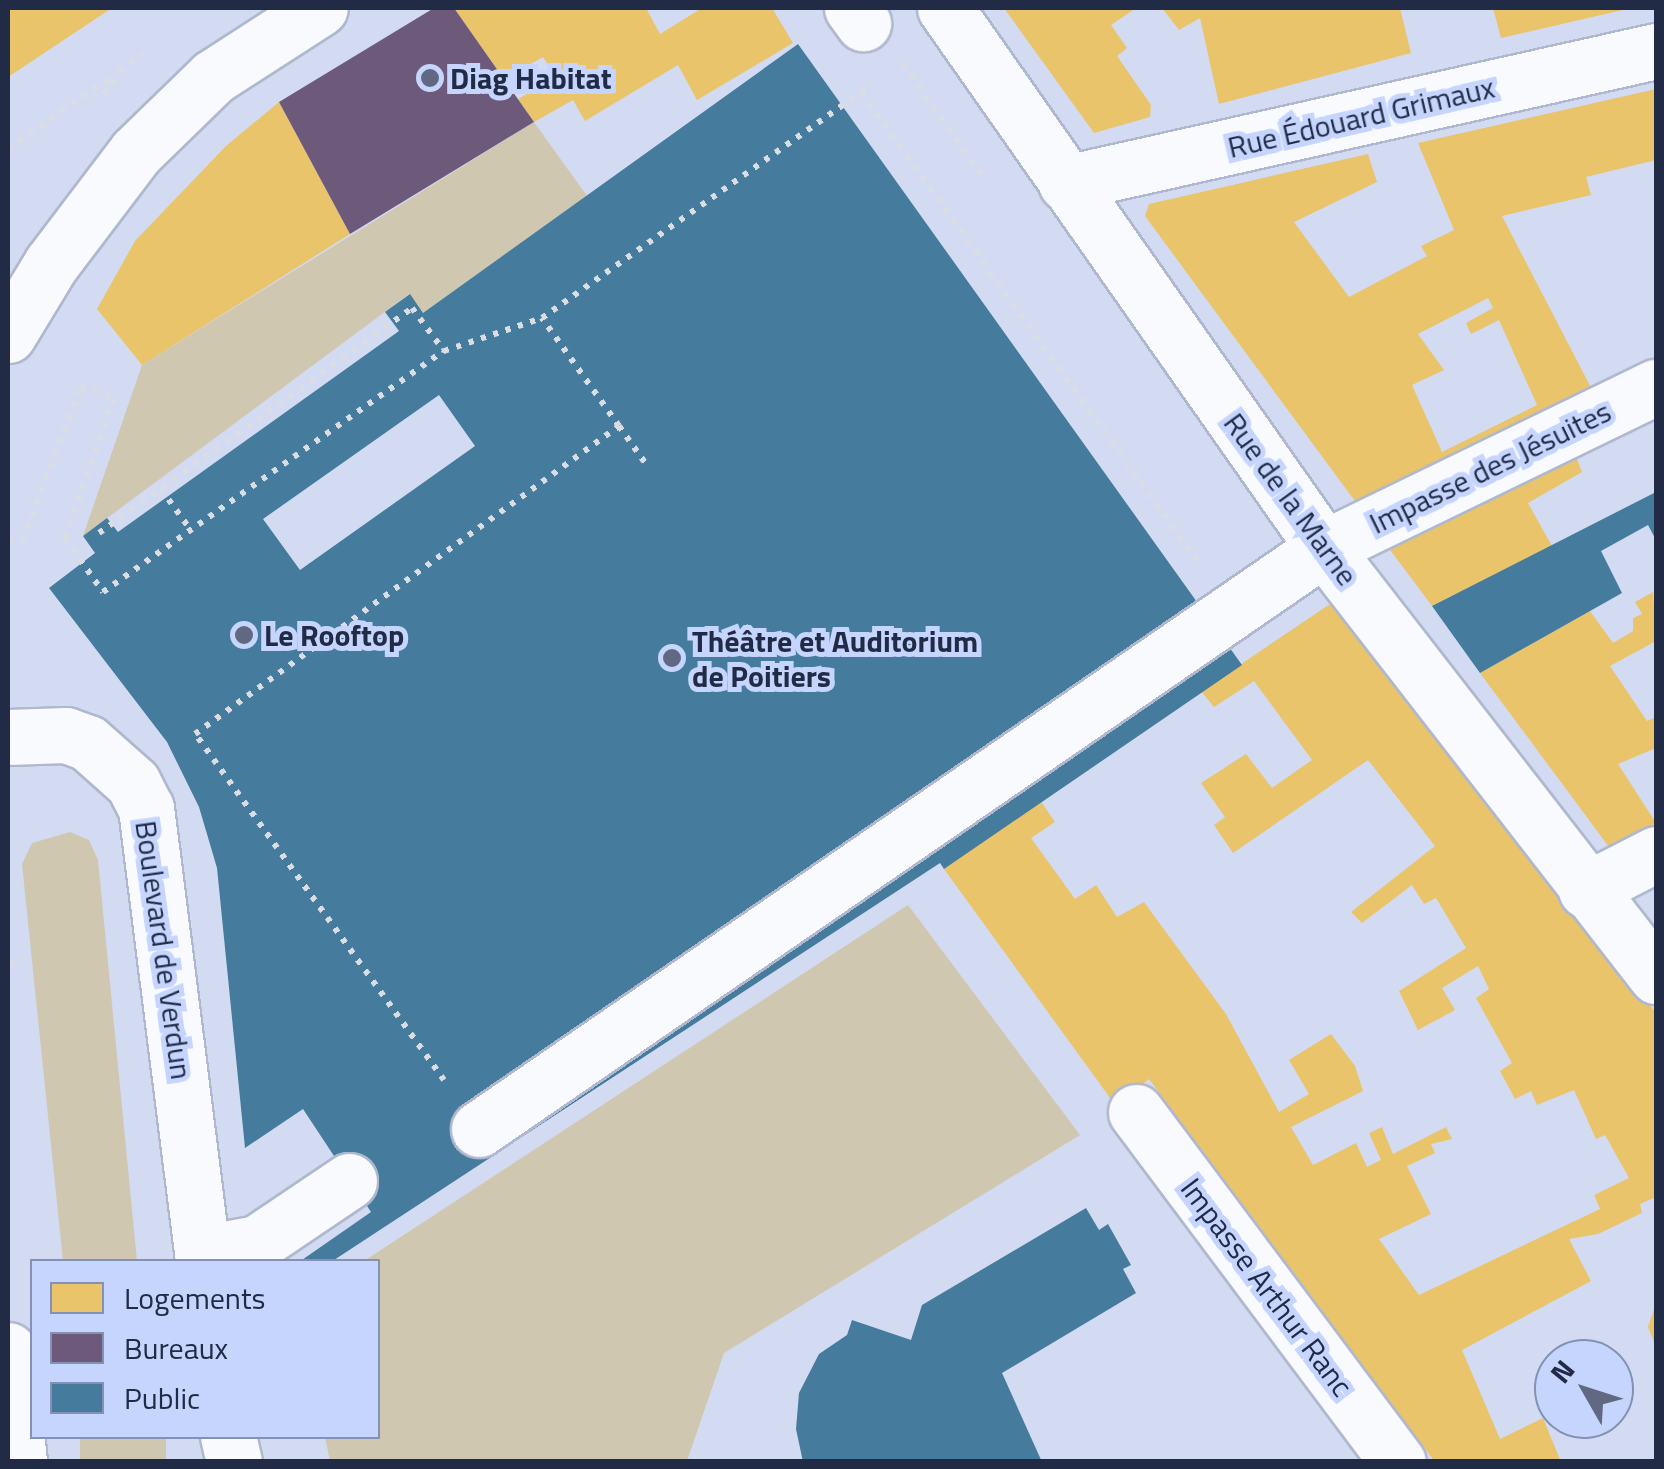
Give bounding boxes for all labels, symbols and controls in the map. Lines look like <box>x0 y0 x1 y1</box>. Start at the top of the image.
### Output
place label: Diag Habitat <box>450 60 612 96</box>
marker: Diag Habitat <box>419 67 441 89</box>
street label: Rue Édouard Grimaux <box>1224 69 1498 165</box>
street label: Impasse des Jésuites <box>1363 393 1617 541</box>
street label: Rue de la Marne <box>1216 406 1366 592</box>
place label: Le Rooftop <box>264 617 404 653</box>
place label: Théâtre et Auditorium de Poitiers <box>692 623 978 694</box>
marker: Le Rooftop <box>233 624 255 646</box>
marker: Théâtre et Auditorium de Poitiers <box>661 647 683 669</box>
street label: Boulevard de Verdun <box>128 818 200 1082</box>
street label: Impasse Arthur Ranc <box>1173 1171 1361 1403</box>
legend <box>30 1259 380 1439</box>
text: Logements <box>124 1275 265 1321</box>
text: Bureaux <box>124 1325 228 1371</box>
north arrow <box>1534 1339 1634 1439</box>
text: N <box>1539 1350 1585 1392</box>
text: Public <box>124 1375 200 1421</box>

